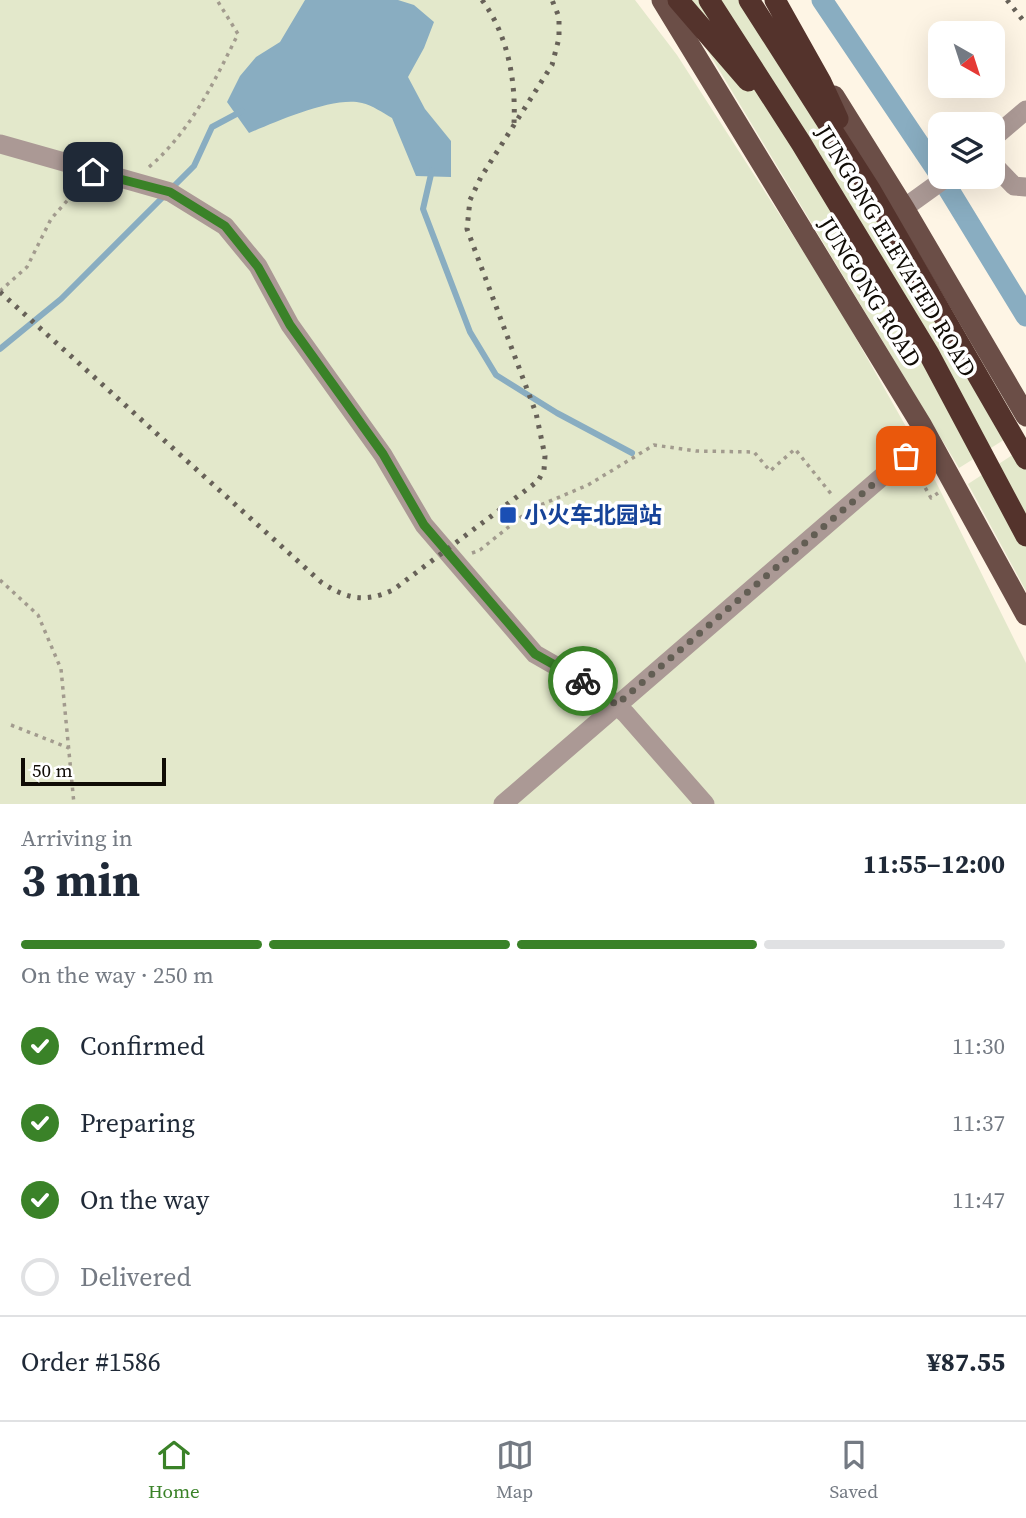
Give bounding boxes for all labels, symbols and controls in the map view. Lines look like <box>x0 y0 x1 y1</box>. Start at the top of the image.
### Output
north arrow <box>928 21 1004 98</box>
map controls <box>928 21 1005 189</box>
button: layers <box>928 112 1005 189</box>
street label: JUNGONG ELEVATED ROAD <box>807 118 984 383</box>
pin <box>63 142 123 202</box>
icon: home <box>74 153 112 191</box>
street label: JUNGONG ROAD <box>810 210 929 373</box>
pin <box>876 426 936 486</box>
icon: bag <box>887 437 925 475</box>
place label: 小火车北园站 <box>524 499 662 531</box>
marker: 小火车北园站 <box>498 505 518 525</box>
courier <box>548 646 618 716</box>
icon: bike <box>564 662 602 700</box>
scale bar <box>21 755 166 787</box>
text: 50 m <box>32 757 73 783</box>
text: Arriving in <box>21 822 133 854</box>
text: 11:55–12:00 <box>863 846 1005 882</box>
text: 3 min <box>21 848 140 911</box>
text: On the way · 250 m <box>21 959 214 991</box>
icon: check <box>21 1027 59 1065</box>
text: Confirmed <box>80 1028 205 1064</box>
text: 11:30 <box>952 1030 1005 1062</box>
icon: check <box>21 1104 59 1142</box>
text: Preparing <box>80 1105 195 1141</box>
text: 11:37 <box>952 1107 1005 1139</box>
icon: check <box>21 1181 59 1219</box>
text: On the way <box>80 1182 209 1218</box>
text: 11:47 <box>952 1184 1005 1216</box>
text: Delivered <box>80 1259 191 1295</box>
text: Order #1586 <box>21 1344 161 1380</box>
text: ¥87.55 <box>927 1344 1005 1380</box>
tab: Home <box>148 1436 200 1504</box>
tab: Map <box>496 1436 534 1504</box>
tab: Saved <box>829 1436 878 1504</box>

